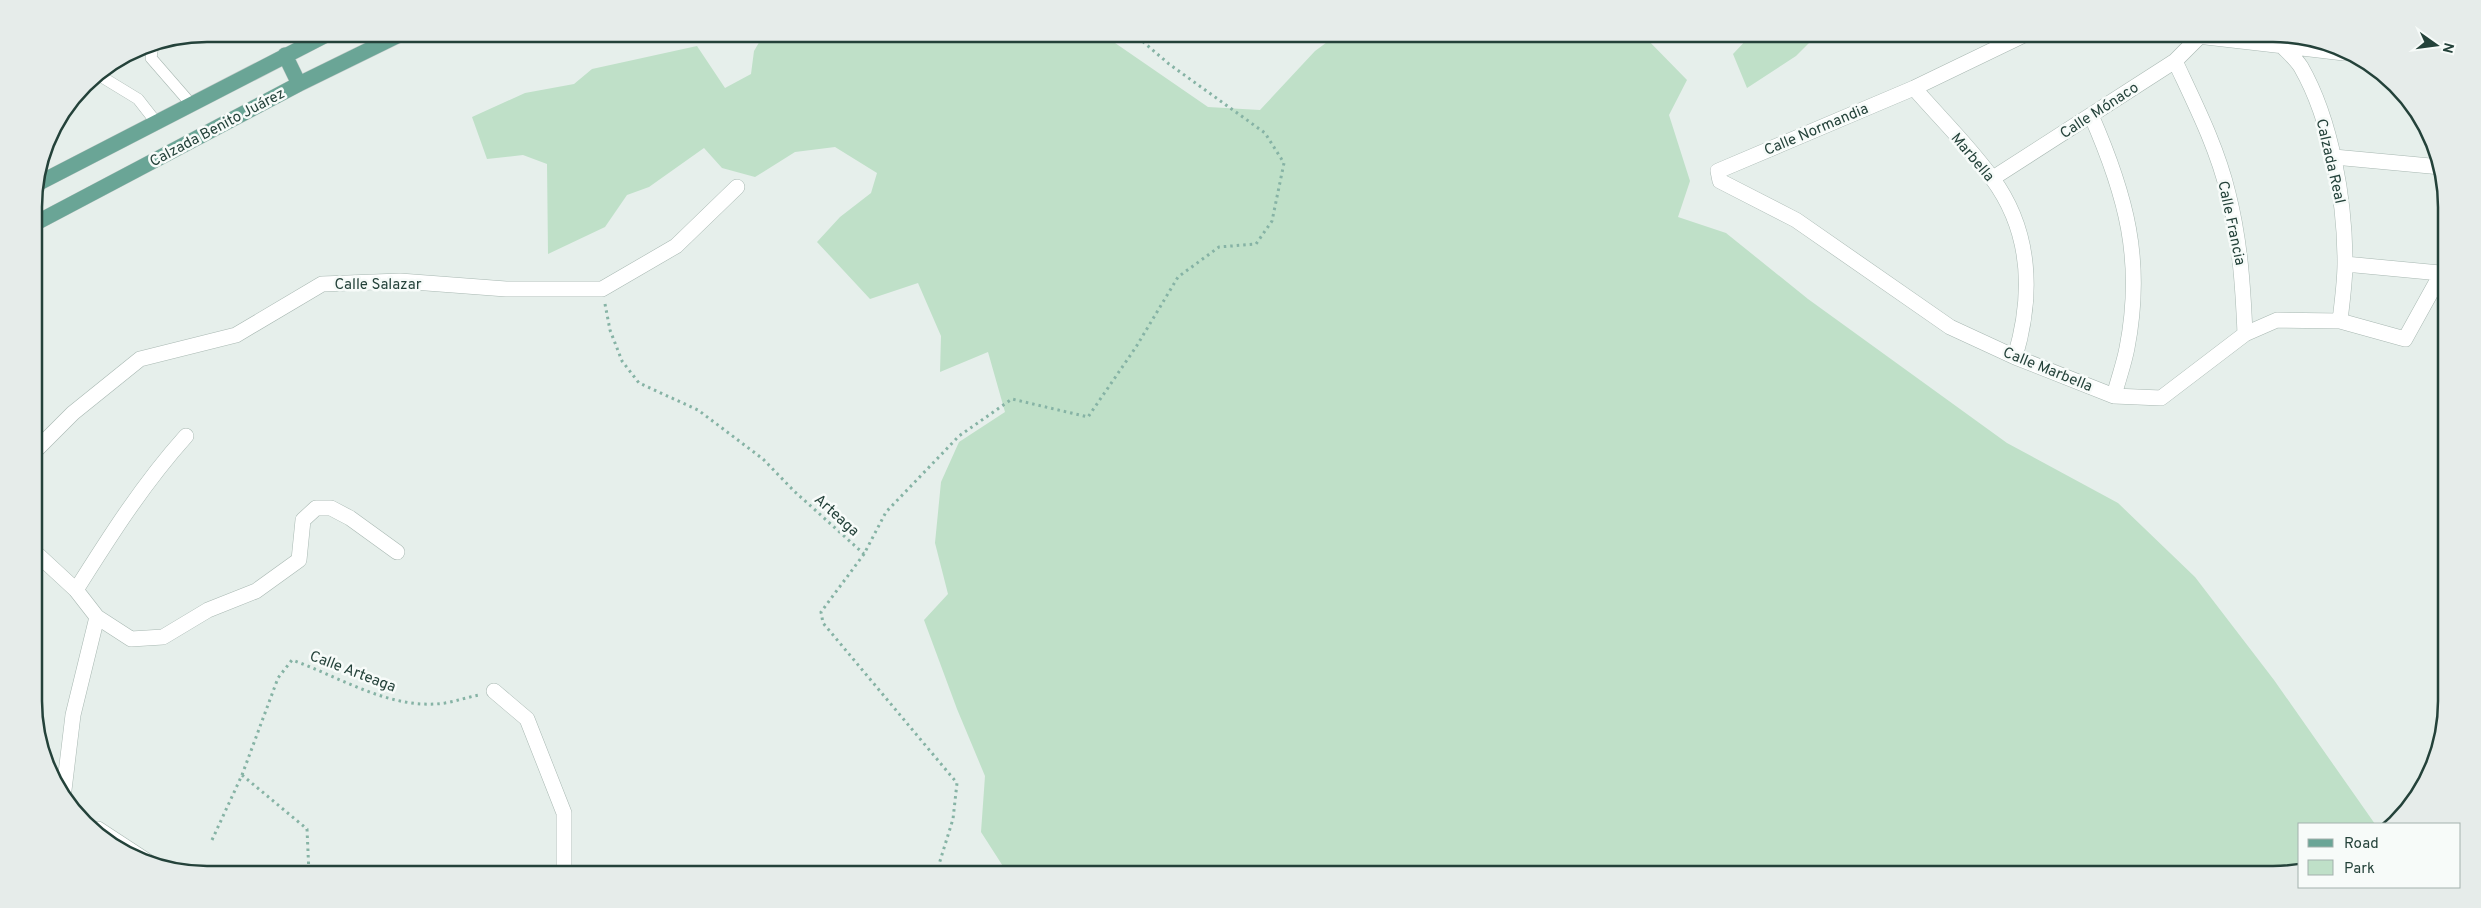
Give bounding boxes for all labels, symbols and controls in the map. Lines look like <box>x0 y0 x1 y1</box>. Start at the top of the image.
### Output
north arrow <box>2411 20 2461 70</box>
text: N <box>2438 41 2457 55</box>
street label: Calle Mónaco <box>2057 79 2143 144</box>
street label: Calzada Benito Juárez <box>147 85 289 172</box>
street label: Calle Normandia <box>1762 100 1872 161</box>
street label: Calzada Real <box>2311 117 2349 206</box>
street label: Marbella <box>1946 130 1998 186</box>
street label: Calle Francia <box>2212 179 2249 267</box>
street label: Calle Salazar <box>334 276 422 295</box>
street label: Calle Marbella <box>2000 344 2095 397</box>
street label: Arteaga <box>809 491 863 541</box>
street label: Calle Arteaga <box>307 647 398 698</box>
legend <box>2298 823 2461 888</box>
text: Road <box>2344 835 2379 854</box>
text: Park <box>2344 860 2375 879</box>

